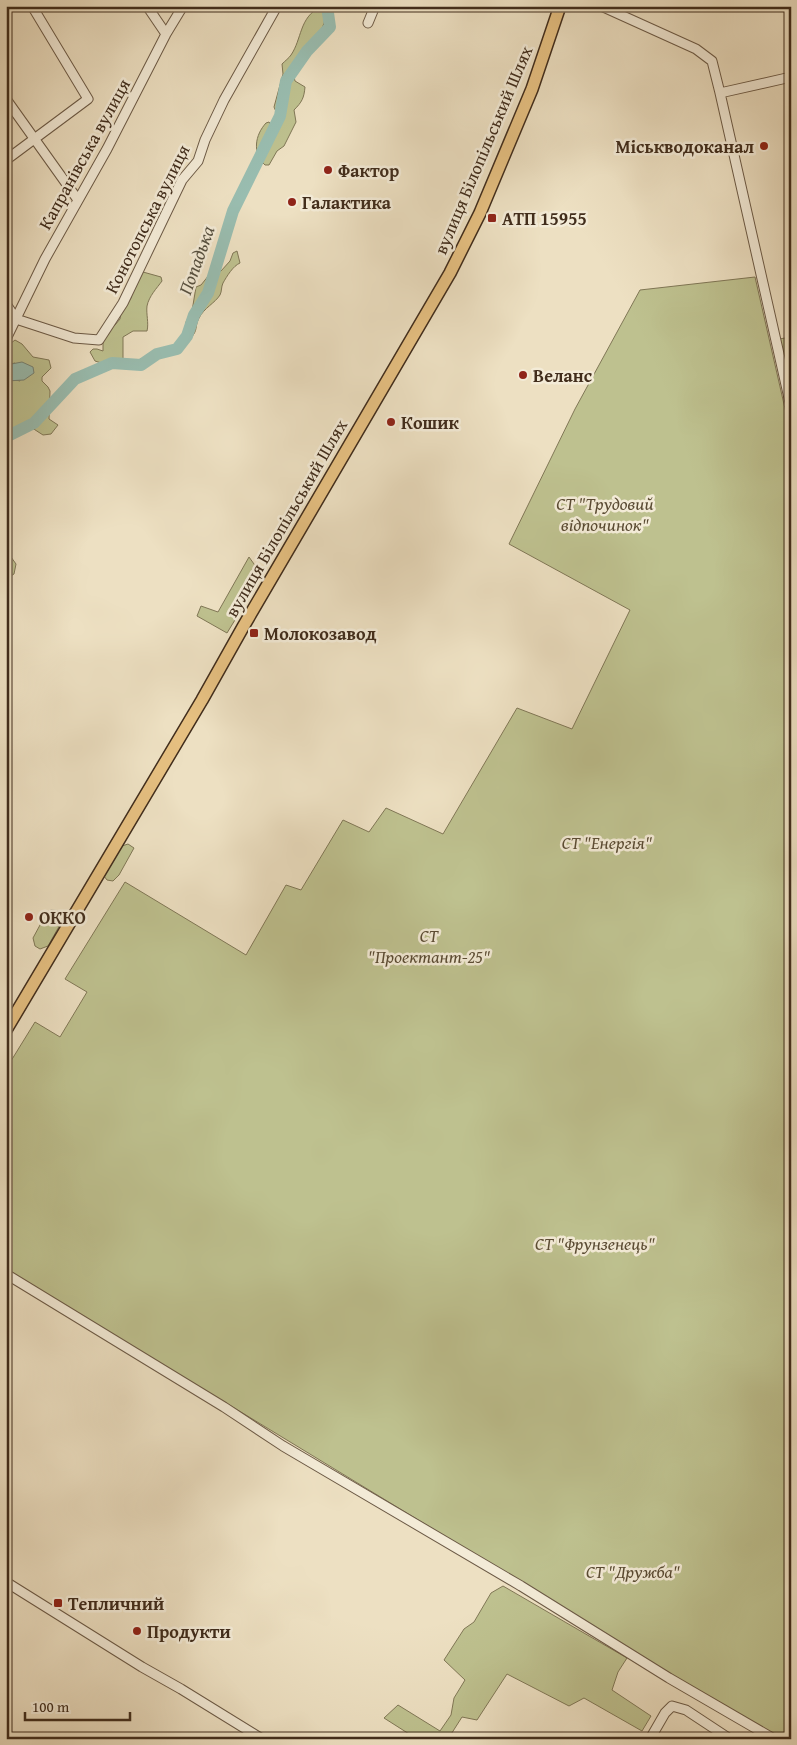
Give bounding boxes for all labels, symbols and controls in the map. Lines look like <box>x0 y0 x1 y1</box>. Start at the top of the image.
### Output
street label: вулиця Білопільський Шлях <box>427 41 540 259</box>
street label: Капранівська вулиця <box>31 74 137 234</box>
place label: Міськводоканал <box>615 133 754 160</box>
street label: Конотопська вулиця <box>98 140 196 298</box>
marker: Міськводоканал <box>758 140 770 152</box>
place label: Фактор <box>338 157 399 184</box>
marker: Фактор <box>322 164 334 176</box>
place label: Галактика <box>302 189 392 216</box>
marker: Галактика <box>286 196 298 208</box>
place label: АТП 15955 <box>502 205 587 232</box>
marker: АТП 15955 <box>486 212 498 224</box>
water label: Попадька <box>171 221 222 298</box>
place label: Веланс <box>533 362 592 389</box>
marker: Веланс <box>517 369 529 381</box>
place label: Кошик <box>401 409 460 436</box>
street label: вулиця Білопільський Шлях <box>218 413 354 622</box>
marker: Кошик <box>385 416 397 428</box>
park label: СТ "Трудовий відпочинок" <box>556 490 654 538</box>
place label: Молокозавод <box>264 620 377 647</box>
marker: Молокозавод <box>248 627 260 639</box>
park label: СТ "Енергія" <box>562 829 652 856</box>
place label: ОККО <box>39 904 86 931</box>
marker: ОККО <box>23 911 35 923</box>
park label: СТ "Проектант-25" <box>368 922 490 970</box>
park label: СТ "Фрунзенець" <box>535 1230 655 1257</box>
park label: СТ "Дружба" <box>586 1558 680 1585</box>
place label: Тепличний <box>68 1590 164 1617</box>
marker: Тепличний <box>52 1597 64 1609</box>
place label: Продукти <box>147 1618 231 1645</box>
marker: Продукти <box>131 1625 143 1637</box>
scale bar <box>25 1690 130 1722</box>
text: 100 m <box>32 1696 70 1717</box>

